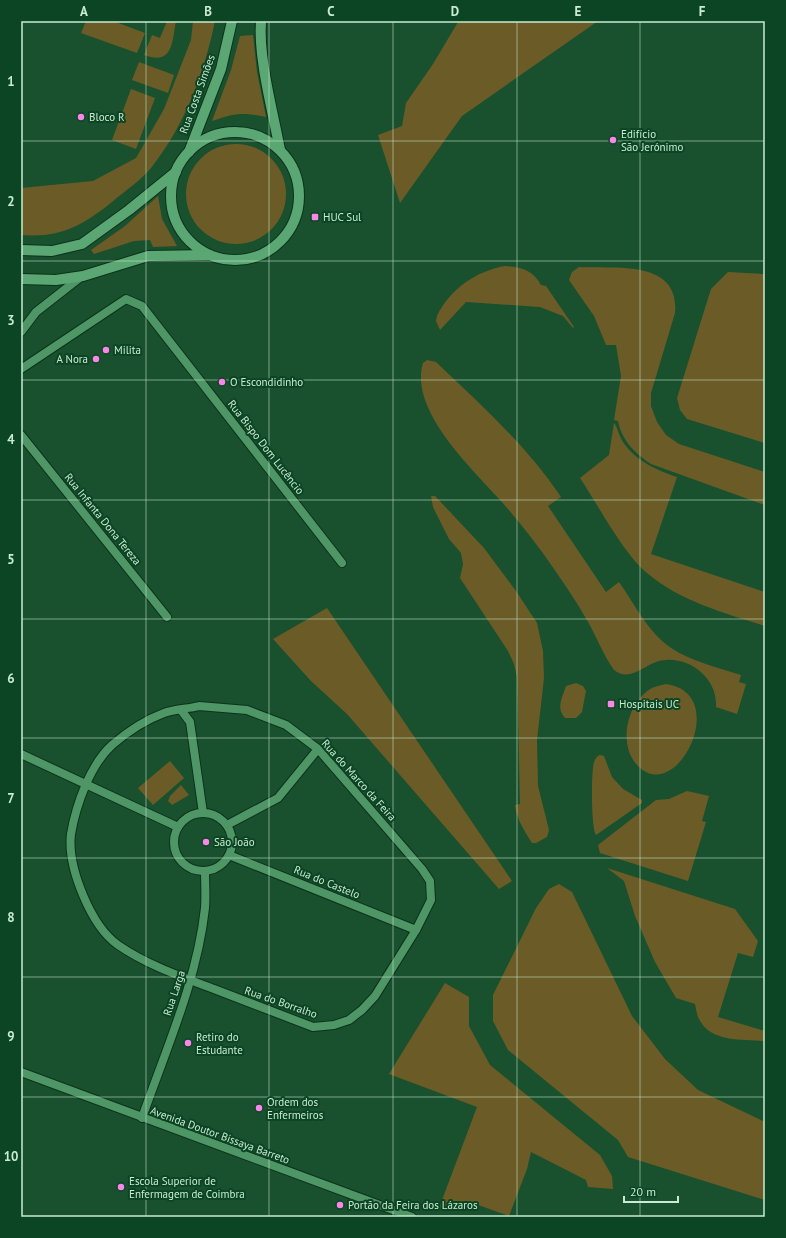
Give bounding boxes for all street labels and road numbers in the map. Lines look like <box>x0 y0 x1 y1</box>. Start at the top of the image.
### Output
street label: Rua Costa Simões <box>176 52 218 135</box>
street label: Rua Bispo Dom Lucêncio <box>225 397 307 497</box>
street label: Rua Infanta Dona Tereza <box>62 470 144 568</box>
street label: Rua do Marco da Feira <box>319 736 399 824</box>
street label: Rua do Castelo <box>292 862 362 902</box>
street label: Rua Larga <box>160 969 188 1017</box>
street label: Rua do Borralho <box>243 983 319 1021</box>
street label: Avenida Doutor Bissaya Barreto <box>148 1103 292 1167</box>

